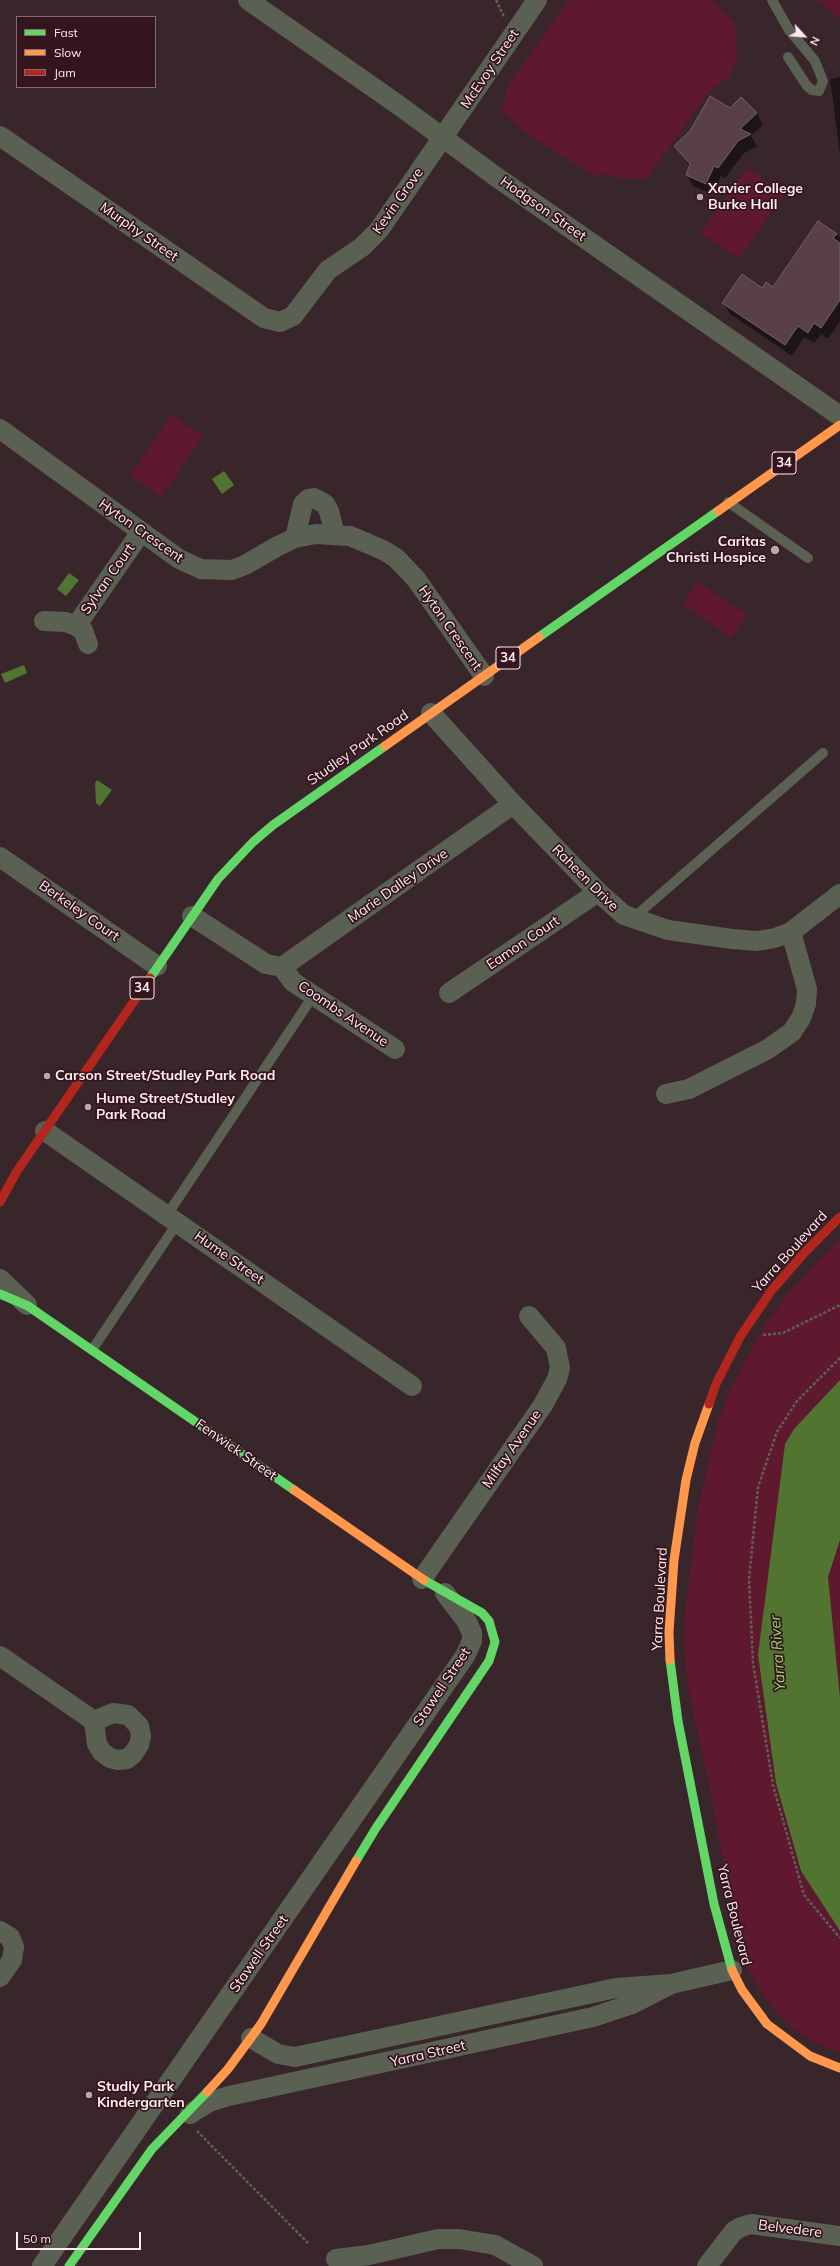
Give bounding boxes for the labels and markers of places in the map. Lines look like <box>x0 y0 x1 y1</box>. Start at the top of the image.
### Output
place label: Xavier College Burke Hall <box>708 181 803 214</box>
marker: Xavier College Burke Hall <box>695 192 705 202</box>
place label: Caritas Christi Hospice <box>666 534 766 566</box>
marker: Caritas Christi Hospice <box>769 544 781 556</box>
place label: Carson Street/Studley Park Road <box>55 1068 275 1084</box>
marker: Carson Street/Studley Park Road <box>42 1071 52 1081</box>
place label: Hume Street/Studley Park Road <box>96 1091 235 1124</box>
marker: Hume Street/Studley Park Road <box>83 1102 93 1112</box>
place label: Studly Park Kindergarten <box>97 2079 185 2112</box>
marker: Studly Park Kindergarten <box>84 2090 94 2100</box>

